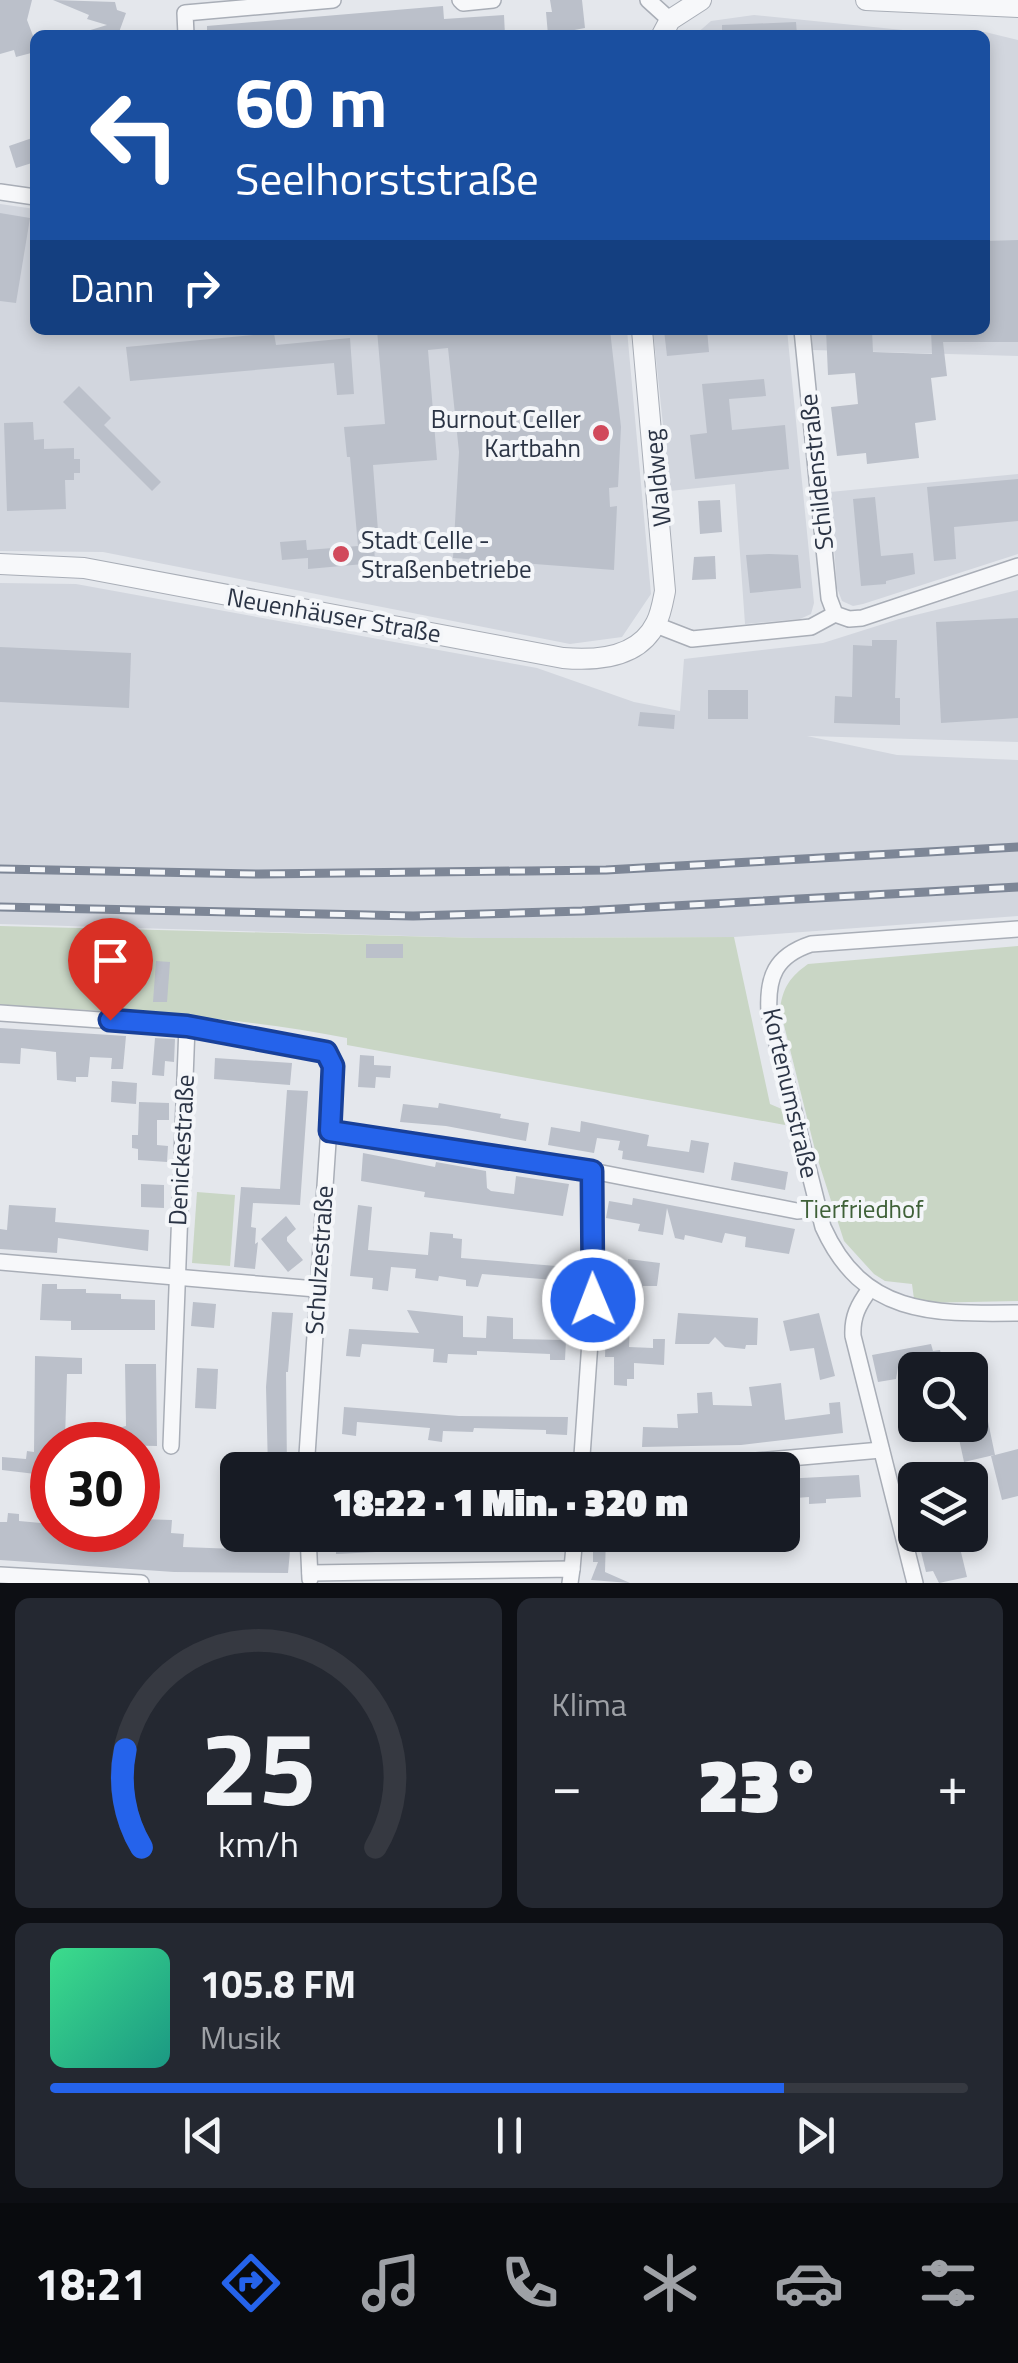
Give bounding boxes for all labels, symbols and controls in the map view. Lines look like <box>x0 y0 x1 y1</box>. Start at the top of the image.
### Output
text: 60 m <box>235 48 388 154</box>
icon: left <box>70 70 200 200</box>
text: Seelhorststraße <box>235 144 539 212</box>
text: Dann <box>70 259 154 317</box>
icon: right <box>174 260 229 315</box>
street label: Schildenstraße <box>789 392 843 552</box>
place label: Burnout Celler Kartbahn <box>431 400 581 467</box>
marker: Burnout Celler Kartbahn <box>590 422 612 444</box>
street label: Waldweg <box>633 427 681 529</box>
place label: Stadt Celle - Straßenbetriebe <box>361 521 532 588</box>
marker: Stadt Celle - Straßenbetriebe <box>330 543 352 565</box>
street label: Neuenhäuser Straße <box>224 577 444 653</box>
pin <box>68 918 153 1021</box>
icon: arrive <box>83 933 138 988</box>
street label: Kortenumstraße <box>753 1004 829 1182</box>
street label: Denickestraße <box>158 1073 204 1227</box>
street label: Schulzestraße <box>295 1184 343 1336</box>
park label: Tierfriedhof <box>800 1190 924 1228</box>
position arrow <box>541 1248 645 1352</box>
map controls <box>898 1352 988 1552</box>
button: search <box>898 1352 988 1442</box>
speed limit sign: 30 <box>30 1422 160 1552</box>
button: layers <box>898 1462 988 1552</box>
text: 18:22 · 1 Min. · 320 m <box>332 1473 688 1531</box>
text: Klima <box>552 1680 627 1728</box>
text: 25 <box>200 1687 316 1845</box>
text: 23° <box>698 1727 822 1841</box>
text: − <box>552 1743 582 1826</box>
text: + <box>937 1743 968 1826</box>
text: km/h <box>218 1816 299 1871</box>
text: 105.8 FM <box>200 1955 356 2013</box>
text: Musik <box>200 2013 281 2061</box>
icon: previous <box>176 2108 231 2163</box>
icon: pause <box>482 2108 537 2163</box>
icon: next <box>788 2108 843 2163</box>
icon: directions <box>216 2248 286 2318</box>
icon: music <box>356 2248 426 2318</box>
icon: phone <box>495 2248 565 2318</box>
icon: climate <box>635 2248 705 2318</box>
icon: car <box>774 2248 844 2318</box>
icon: filters <box>913 2248 983 2318</box>
text: 18:21 <box>35 2249 147 2317</box>

